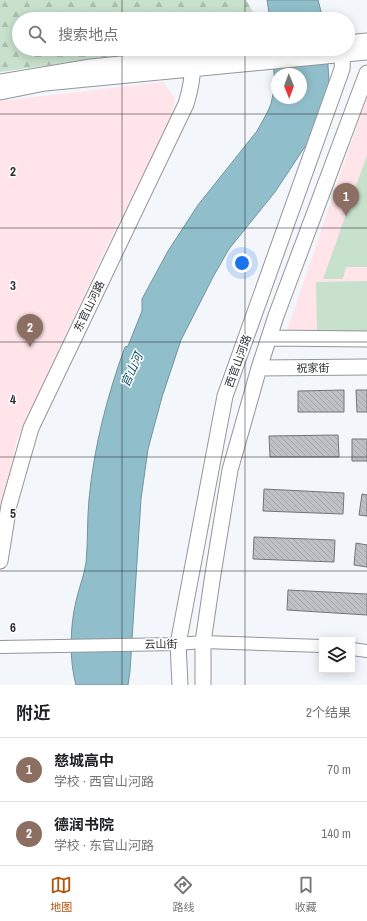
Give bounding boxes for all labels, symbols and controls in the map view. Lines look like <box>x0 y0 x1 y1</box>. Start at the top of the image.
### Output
search box <box>12 12 355 56</box>
icon: search <box>26 23 48 45</box>
text: 搜索地点 <box>58 24 118 45</box>
north arrow <box>271 68 307 104</box>
text: 2 <box>10 163 16 180</box>
pin: 1 <box>333 183 359 216</box>
your location <box>232 253 252 273</box>
text: 3 <box>10 277 16 294</box>
street label: 东官山河路 <box>71 278 107 334</box>
pin: 2 <box>17 314 43 347</box>
street label: 西官山河路 <box>222 333 254 389</box>
water label: 官山河 <box>117 348 147 390</box>
street label: 祝家街 <box>296 361 330 375</box>
text: 4 <box>10 391 16 408</box>
text: 5 <box>10 505 16 522</box>
text: 6 <box>10 619 16 636</box>
street label: 云山街 <box>144 637 178 651</box>
map controls <box>319 637 355 673</box>
button: layers <box>319 637 355 673</box>
text: 附近 <box>16 701 50 724</box>
text: 2个结果 <box>306 704 351 721</box>
text: 慈城高中 <box>54 750 114 771</box>
text: 1 <box>26 761 32 778</box>
text: 70 m <box>327 761 351 778</box>
text: 学校 · 西官山河路 <box>54 773 154 790</box>
text: 德润书院 <box>54 814 114 835</box>
text: 2 <box>26 825 32 842</box>
text: 140 m <box>321 825 351 842</box>
text: 学校 · 东官山河路 <box>54 837 154 854</box>
tab: 地图 <box>50 874 72 914</box>
tab: 路线 <box>172 874 194 914</box>
tab: 收藏 <box>295 874 317 914</box>

